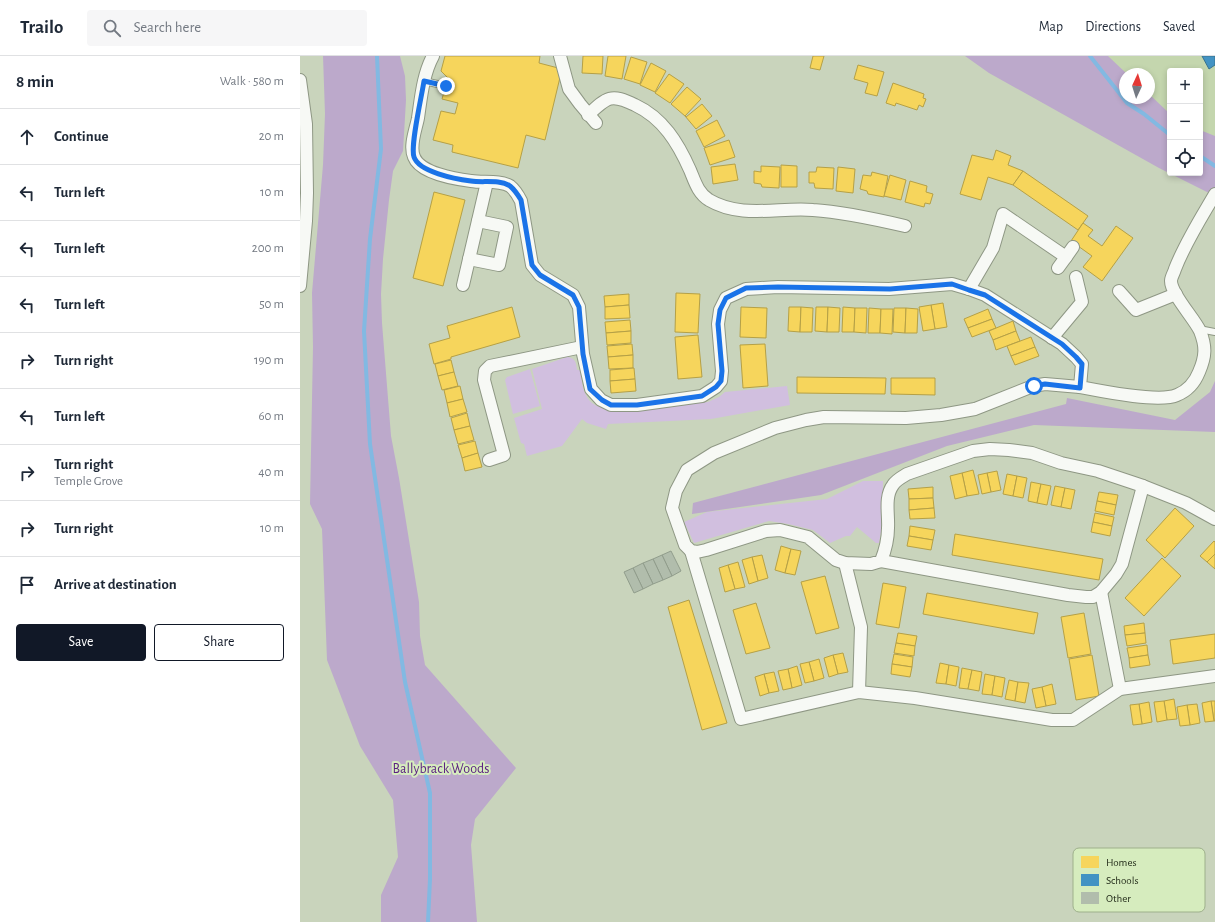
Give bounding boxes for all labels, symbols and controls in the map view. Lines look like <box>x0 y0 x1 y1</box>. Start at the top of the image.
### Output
search box <box>87 10 367 46</box>
icon: search <box>101 17 123 39</box>
text: Trailo <box>20 18 63 37</box>
text: Search here <box>133 20 201 35</box>
text: Map <box>1039 20 1063 34</box>
text: Directions <box>1085 20 1141 34</box>
text: Saved <box>1163 20 1195 34</box>
north arrow <box>1119 68 1155 104</box>
map controls <box>1167 68 1203 176</box>
button: + <box>1167 68 1203 104</box>
text: 8 min <box>16 73 54 90</box>
text: Walk · 580 m <box>220 75 284 88</box>
route end <box>437 77 455 95</box>
button: − <box>1167 104 1203 140</box>
icon: ahead <box>16 126 38 148</box>
text: Continue <box>54 129 109 144</box>
text: 20 m <box>259 130 284 143</box>
button: locate <box>1167 140 1203 176</box>
icon: left <box>16 182 38 204</box>
text: Turn left <box>54 185 105 200</box>
text: 10 m <box>260 186 284 199</box>
icon: left <box>16 238 38 260</box>
text: Turn left <box>54 241 105 256</box>
text: 200 m <box>252 242 284 255</box>
icon: left <box>16 294 38 316</box>
text: Turn left <box>54 297 105 312</box>
text: 50 m <box>259 298 284 311</box>
icon: right <box>16 350 38 372</box>
text: Turn right <box>54 353 113 368</box>
text: 190 m <box>254 354 284 367</box>
route start <box>1025 377 1043 395</box>
icon: left <box>16 406 38 428</box>
text: Turn left <box>54 409 105 424</box>
text: 60 m <box>258 410 284 423</box>
text: Turn right <box>54 457 113 472</box>
icon: right <box>16 462 38 484</box>
text: 40 m <box>258 466 284 479</box>
text: Temple Grove <box>54 475 123 488</box>
icon: right <box>16 518 38 540</box>
text: Turn right <box>54 521 113 536</box>
text: 10 m <box>260 522 284 535</box>
icon: arrive <box>16 574 38 596</box>
text: Arrive at destination <box>54 577 177 592</box>
button: Save <box>16 624 146 661</box>
button: Share <box>154 624 284 661</box>
park label: Ballybrack Woods <box>393 762 489 776</box>
legend <box>1073 848 1205 912</box>
text: Homes <box>1106 857 1137 868</box>
text: Schools <box>1106 875 1139 886</box>
text: Other <box>1106 893 1131 904</box>

